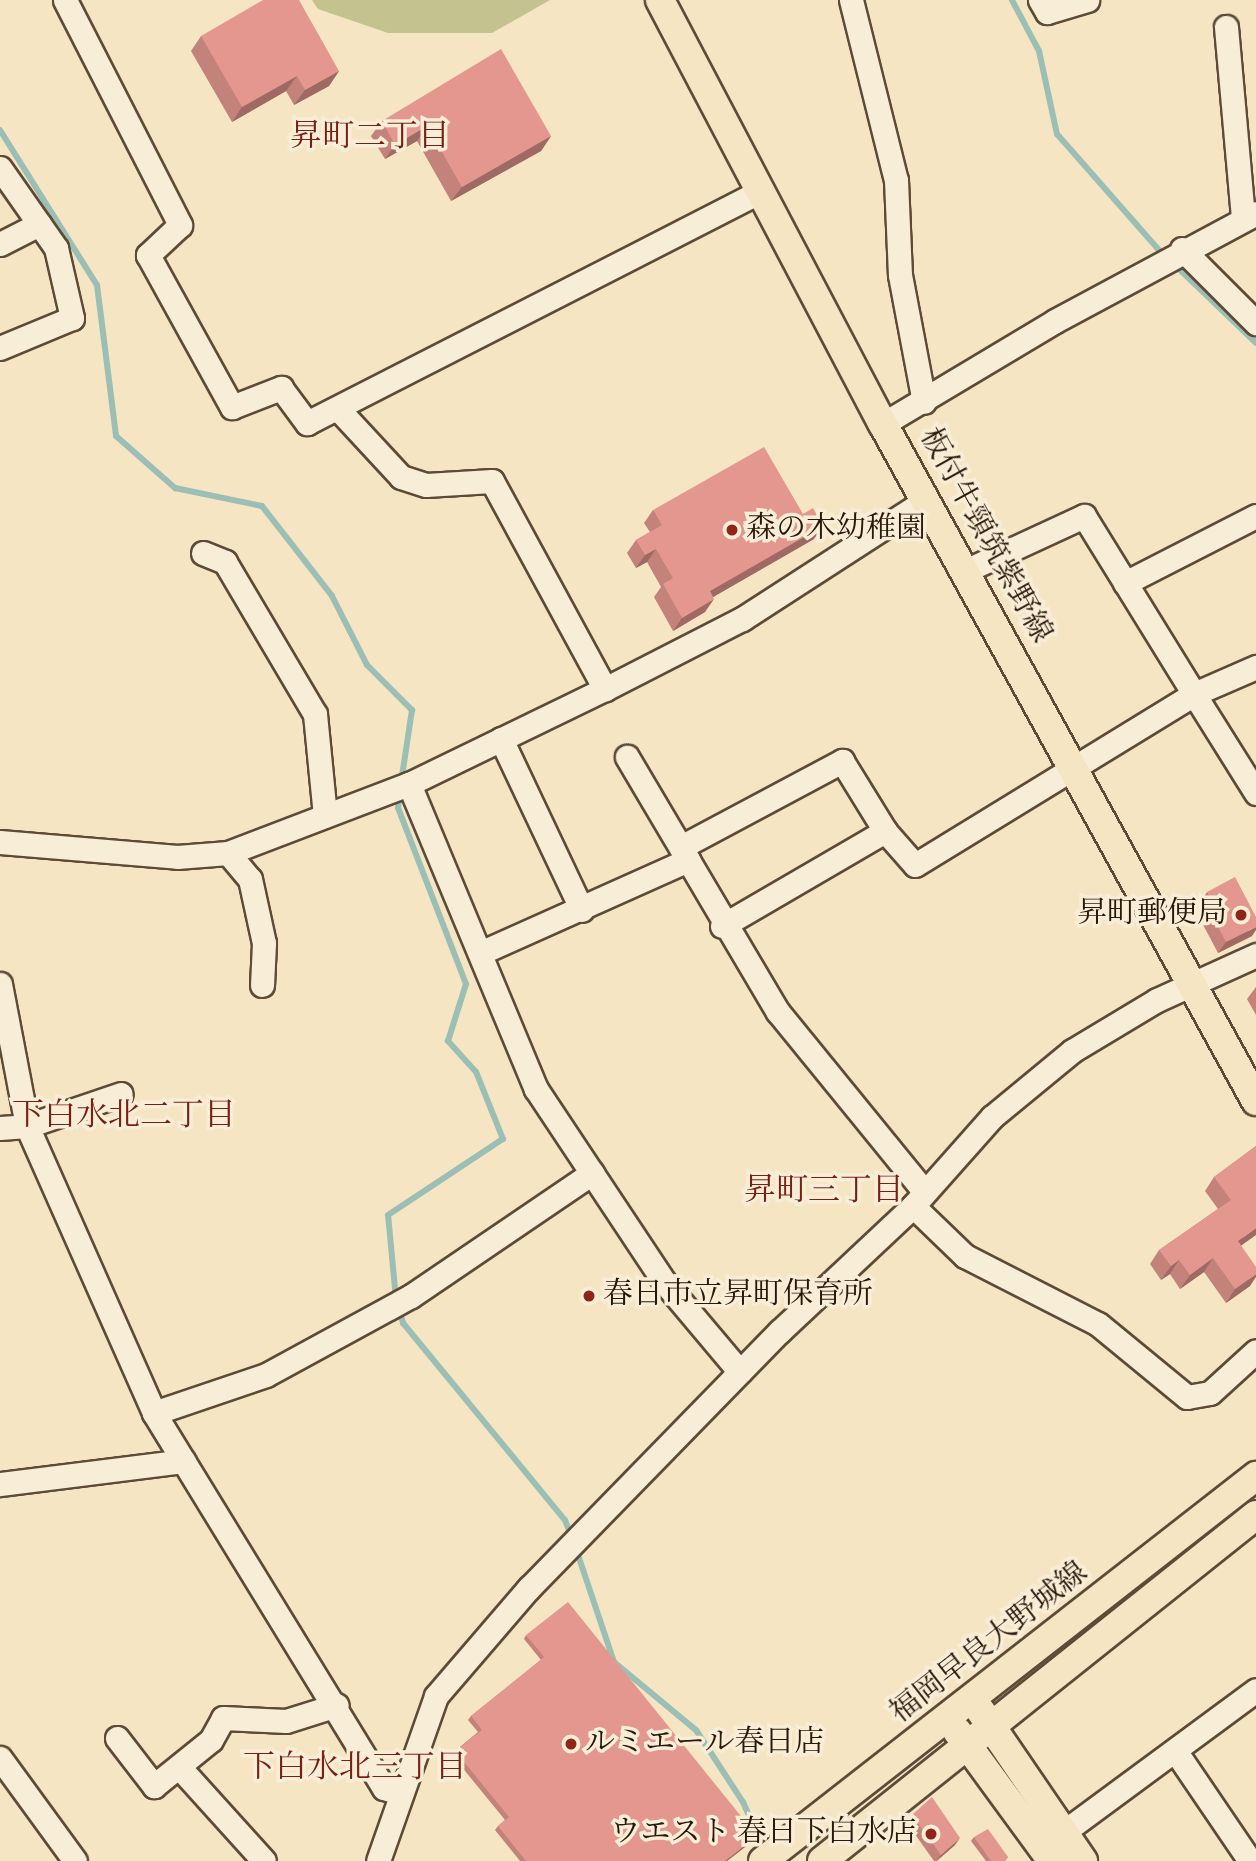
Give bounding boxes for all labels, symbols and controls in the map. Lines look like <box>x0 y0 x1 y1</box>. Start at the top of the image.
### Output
district label: 昇町二丁目 <box>290 119 450 157</box>
street label: 板付牛頸筑紫野線 <box>910 422 1058 650</box>
place label: 森の木幼稚園 <box>746 512 926 548</box>
marker: 森の木幼稚園 <box>724 522 740 538</box>
place label: 昇町郵便局 <box>1077 897 1227 933</box>
marker: 昇町郵便局 <box>1233 907 1249 923</box>
district label: 下白水北二丁目 <box>12 1098 236 1136</box>
district label: 昇町三丁目 <box>744 1173 904 1211</box>
place label: 春日市立昇町保育所 <box>603 1278 873 1314</box>
marker: 春日市立昇町保育所 <box>581 1288 597 1304</box>
street label: 福岡早良大野城線 <box>884 1556 1096 1732</box>
place label: ルミエール春日店 <box>585 1726 825 1762</box>
marker: ルミエール春日店 <box>563 1736 579 1752</box>
district label: 下白水北三丁目 <box>243 1750 467 1788</box>
place label: ウエスト 春日下白水店 <box>611 1816 917 1852</box>
marker: ウエスト 春日下白水店 <box>923 1826 939 1842</box>

